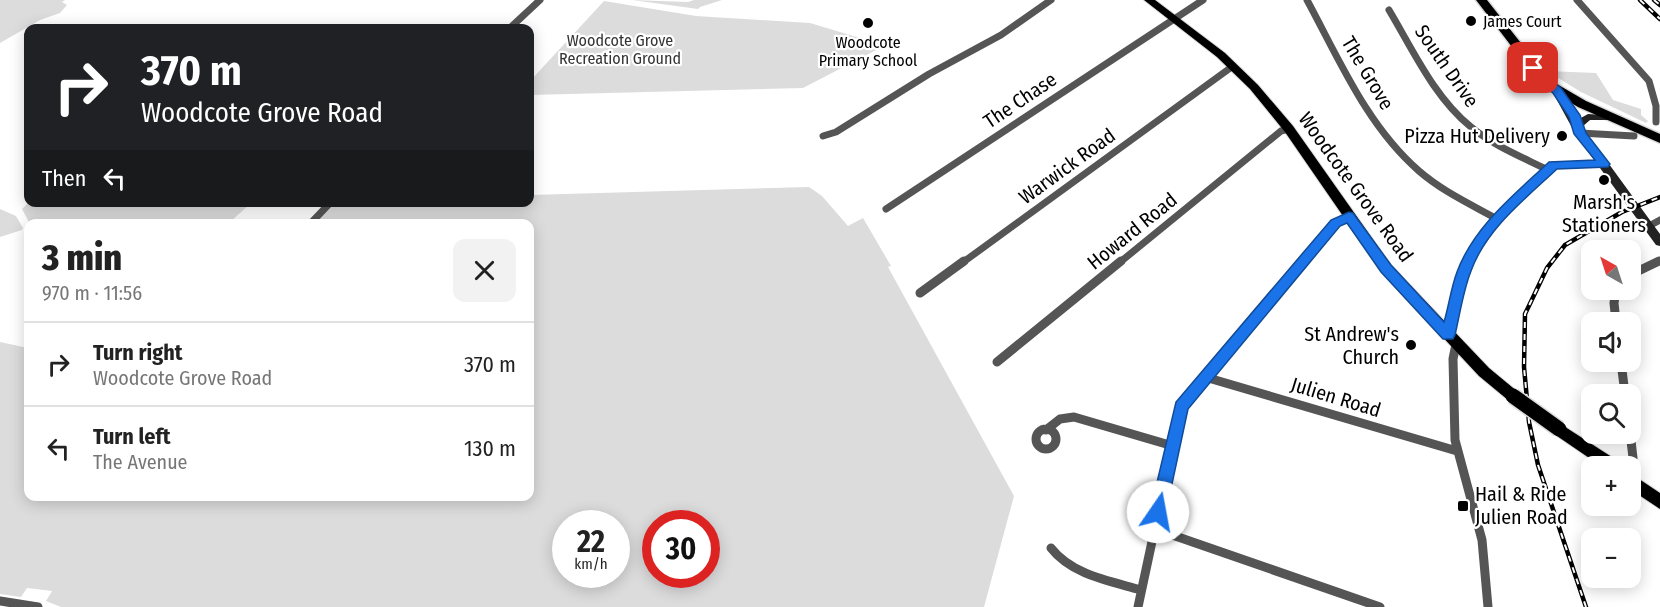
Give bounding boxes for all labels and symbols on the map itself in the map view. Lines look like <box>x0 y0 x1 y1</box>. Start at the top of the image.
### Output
place label: James Court <box>1483 12 1562 31</box>
marker: James Court <box>1464 14 1478 28</box>
marker: Woodcote Primary School <box>861 16 875 30</box>
street label: South Drive <box>1410 20 1484 112</box>
park label: Woodcote Grove Recreation Ground <box>559 31 681 68</box>
street label: The Grove <box>1337 32 1399 114</box>
place label: Woodcote Primary School <box>819 33 917 70</box>
pin <box>1507 42 1558 93</box>
street label: The Chase <box>979 67 1061 133</box>
street label: Woodcote Grove Road <box>1294 107 1418 267</box>
street label: Warwick Road <box>1014 123 1120 209</box>
place label: Pizza Hut Delivery <box>1404 124 1550 148</box>
marker: Pizza Hut Delivery <box>1555 129 1569 143</box>
marker: Marsh's Stationers <box>1597 173 1611 187</box>
street label: Howard Road <box>1082 188 1182 274</box>
place label: Marsh's Stationers <box>1562 190 1646 237</box>
north arrow <box>1581 240 1641 300</box>
place label: St Andrew's Church <box>1304 322 1399 369</box>
marker: St Andrew's Church <box>1404 338 1418 352</box>
street label: Julien Road <box>1288 372 1384 422</box>
position arrow <box>1126 480 1190 544</box>
place label: Hail & Ride Julien Road <box>1475 482 1568 529</box>
marker: Hail & Ride Julien Road <box>1456 499 1470 513</box>
speed limit sign: 30 <box>642 510 720 588</box>

